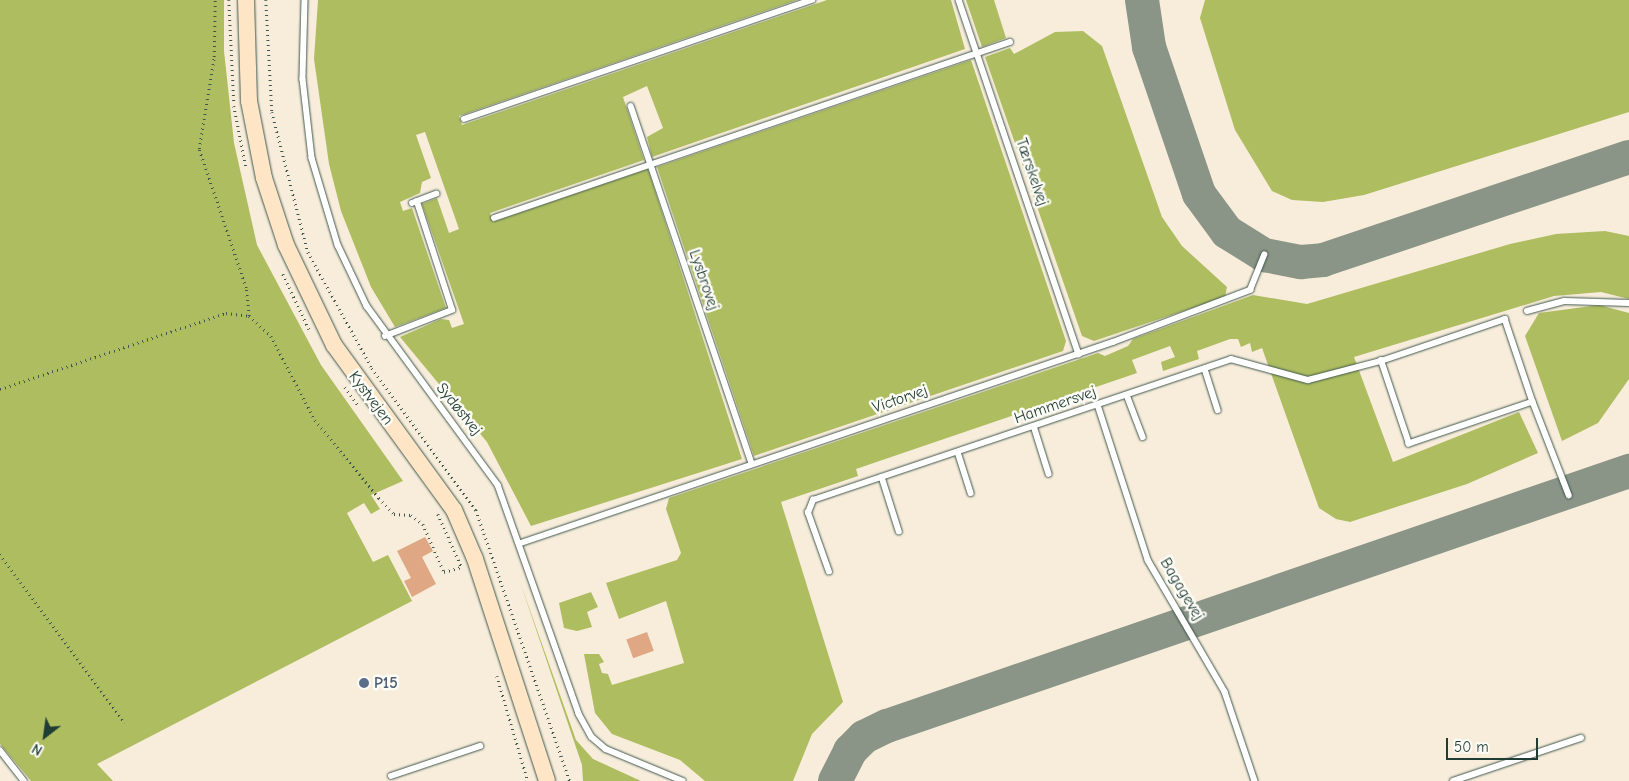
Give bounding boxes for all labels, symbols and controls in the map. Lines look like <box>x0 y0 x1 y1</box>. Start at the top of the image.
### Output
street label: Tærskelvej <box>1011 136 1053 208</box>
street label: Lysbrovej <box>685 247 723 313</box>
street label: Kystvejen <box>345 367 397 429</box>
street label: Sydøstvej <box>432 379 486 439</box>
street label: Victorvej <box>870 381 930 417</box>
street label: Hammersvej <box>1011 382 1099 428</box>
street label: Bagagevej <box>1156 554 1208 624</box>
place label: P15 <box>374 673 398 693</box>
marker: P15 <box>358 677 370 689</box>
north arrow <box>20 711 70 761</box>
scale bar <box>1449 728 1542 760</box>
text: 50 m <box>1454 738 1489 756</box>
text: N <box>29 740 45 759</box>

